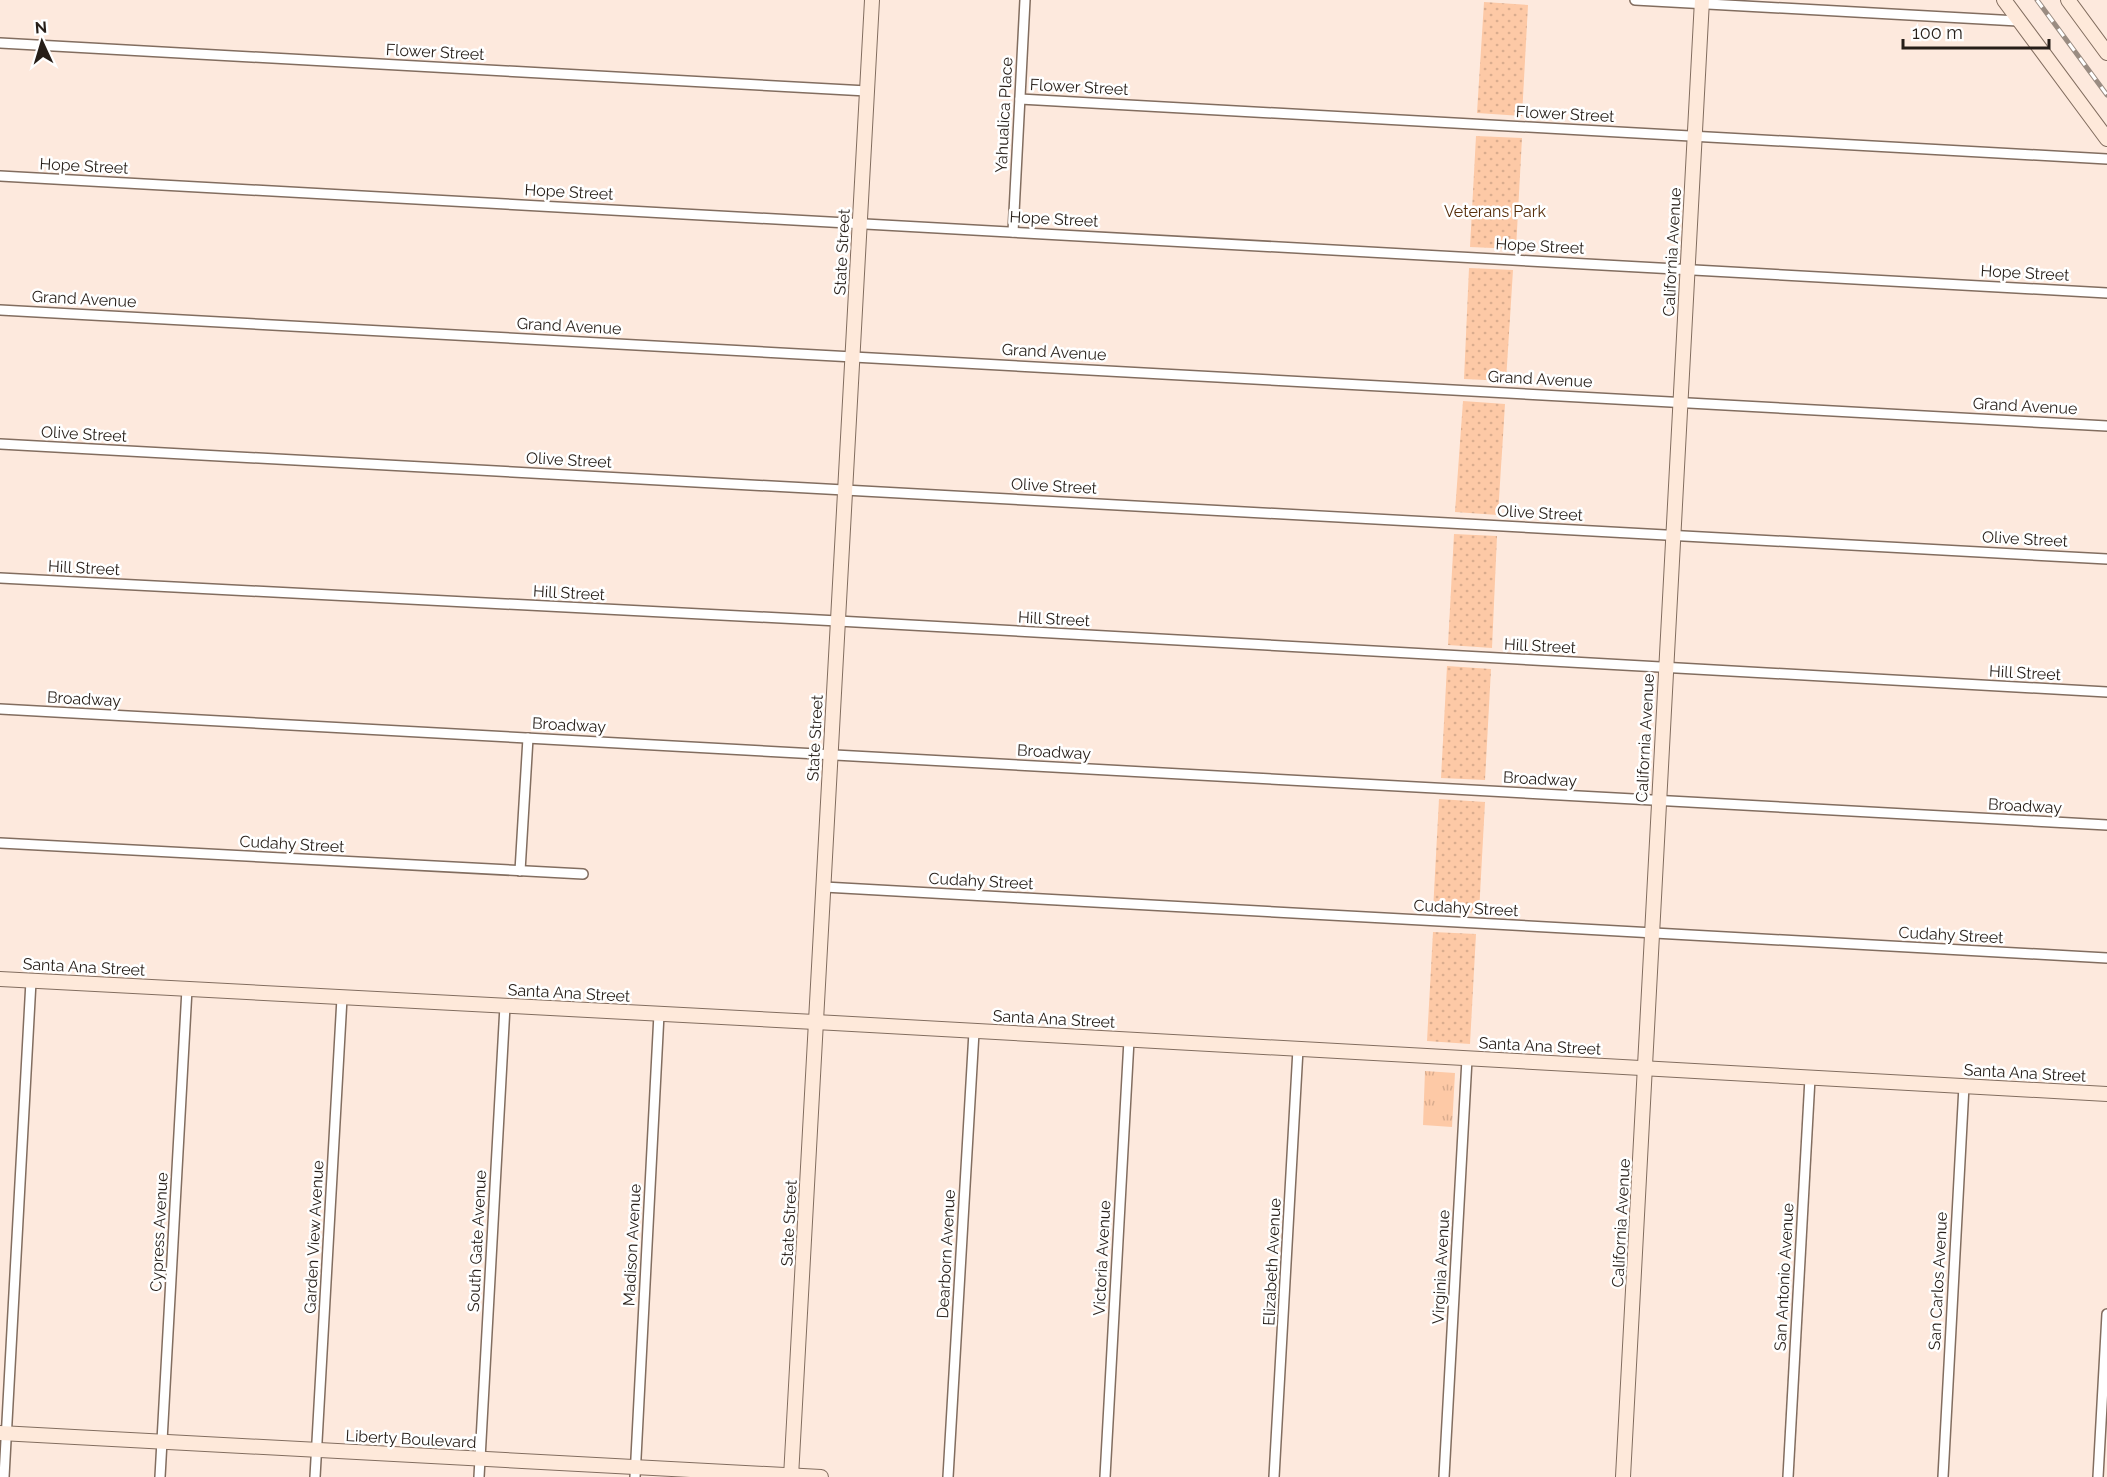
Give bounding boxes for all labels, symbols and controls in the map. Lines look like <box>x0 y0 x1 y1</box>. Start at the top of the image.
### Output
north arrow <box>12 12 72 72</box>
scale bar <box>1903 12 2048 50</box>
text: N <box>34 18 48 37</box>
text: 100 m <box>1912 22 1963 43</box>
street label: Flower Street <box>385 40 485 64</box>
street label: Yahualica Place <box>991 57 1017 173</box>
street label: Flower Street <box>1029 75 1129 99</box>
street label: Flower Street <box>1515 102 1615 126</box>
street label: Hope Street <box>39 154 130 178</box>
street label: Hope Street <box>524 180 615 204</box>
street label: California Avenue <box>1659 187 1685 317</box>
park label: Veterans Park <box>1444 202 1546 221</box>
street label: Hope Street <box>1009 207 1100 231</box>
street label: State Street <box>830 208 854 296</box>
street label: Hope Street <box>1495 234 1586 258</box>
street label: Hope Street <box>1980 261 2071 285</box>
street label: Grand Avenue <box>31 287 137 311</box>
street label: Grand Avenue <box>516 314 622 338</box>
street label: Grand Avenue <box>1001 340 1107 364</box>
street label: Grand Avenue <box>1487 367 1593 391</box>
street label: Grand Avenue <box>1972 394 2078 418</box>
street label: Olive Street <box>41 422 128 446</box>
street label: Olive Street <box>526 448 613 472</box>
street label: Olive Street <box>1011 474 1098 498</box>
street label: Olive Street <box>1497 501 1584 525</box>
street label: Olive Street <box>1982 527 2069 551</box>
street label: Hill Street <box>48 557 121 579</box>
street label: Hill Street <box>533 582 606 604</box>
street label: Hill Street <box>1018 608 1091 630</box>
street label: Hill Street <box>1504 635 1577 657</box>
street label: Hill Street <box>1989 662 2062 684</box>
street label: California Avenue <box>1632 673 1658 803</box>
street label: Broadway <box>46 688 122 710</box>
street label: State Street <box>803 694 827 782</box>
street label: Broadway <box>531 714 607 736</box>
street label: Broadway <box>1016 741 1092 763</box>
street label: Broadway <box>1502 768 1578 790</box>
street label: Broadway <box>1987 795 2063 817</box>
street label: Cudahy Street <box>239 832 346 856</box>
street label: Cudahy Street <box>928 869 1035 893</box>
street label: Cudahy Street <box>1413 896 1520 920</box>
street label: Cudahy Street <box>1898 923 2005 947</box>
street label: Santa Ana Street <box>22 954 146 980</box>
street label: Santa Ana Street <box>507 980 631 1006</box>
street label: Santa Ana Street <box>992 1006 1116 1032</box>
street label: Santa Ana Street <box>1478 1033 1602 1059</box>
street label: Santa Ana Street <box>1963 1060 2087 1086</box>
street label: California Avenue <box>1608 1158 1634 1288</box>
street label: Garden View Avenue <box>300 1160 328 1314</box>
street label: South Gate Avenue <box>464 1170 490 1312</box>
street label: Cypress Avenue <box>146 1172 172 1292</box>
street label: State Street <box>777 1179 801 1267</box>
street label: Madison Avenue <box>619 1183 645 1307</box>
street label: Dearborn Avenue <box>933 1189 959 1319</box>
street label: Elizabeth Avenue <box>1259 1198 1285 1326</box>
street label: Victoria Avenue <box>1089 1200 1115 1316</box>
street label: San Antonio Avenue <box>1771 1202 1797 1352</box>
street label: Virginia Avenue <box>1429 1209 1453 1325</box>
street label: San Carlos Avenue <box>1925 1211 1951 1351</box>
street label: Liberty Boulevard <box>345 1426 477 1452</box>

